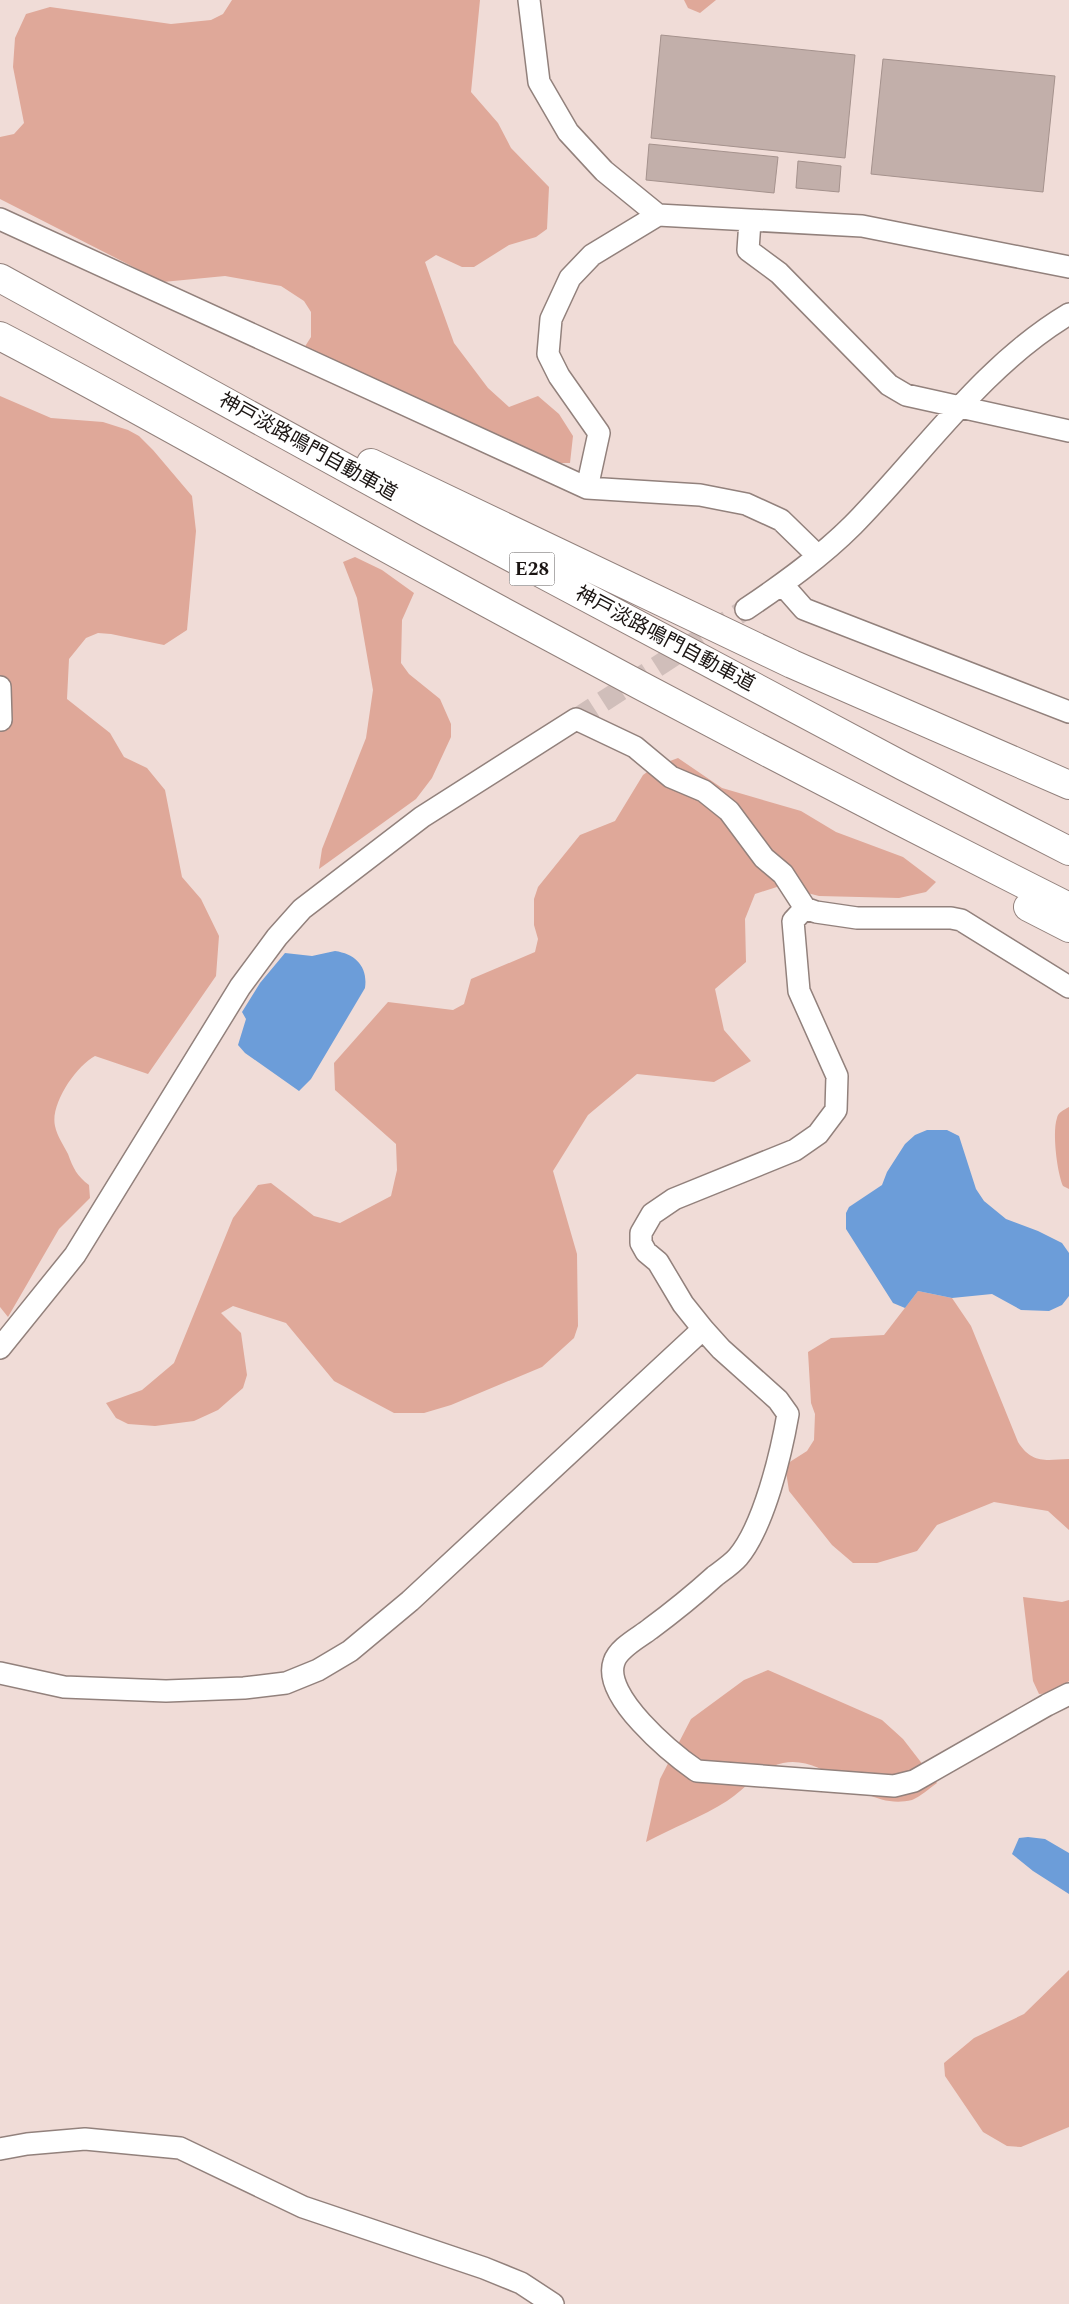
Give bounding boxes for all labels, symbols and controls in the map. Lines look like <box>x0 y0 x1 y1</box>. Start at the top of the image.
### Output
street label: 神戸淡路鳴門自動車道 <box>213 385 403 509</box>
road number: E28 <box>510 552 554 586</box>
street label: 神戸淡路鳴門自動車道 <box>570 579 760 699</box>

